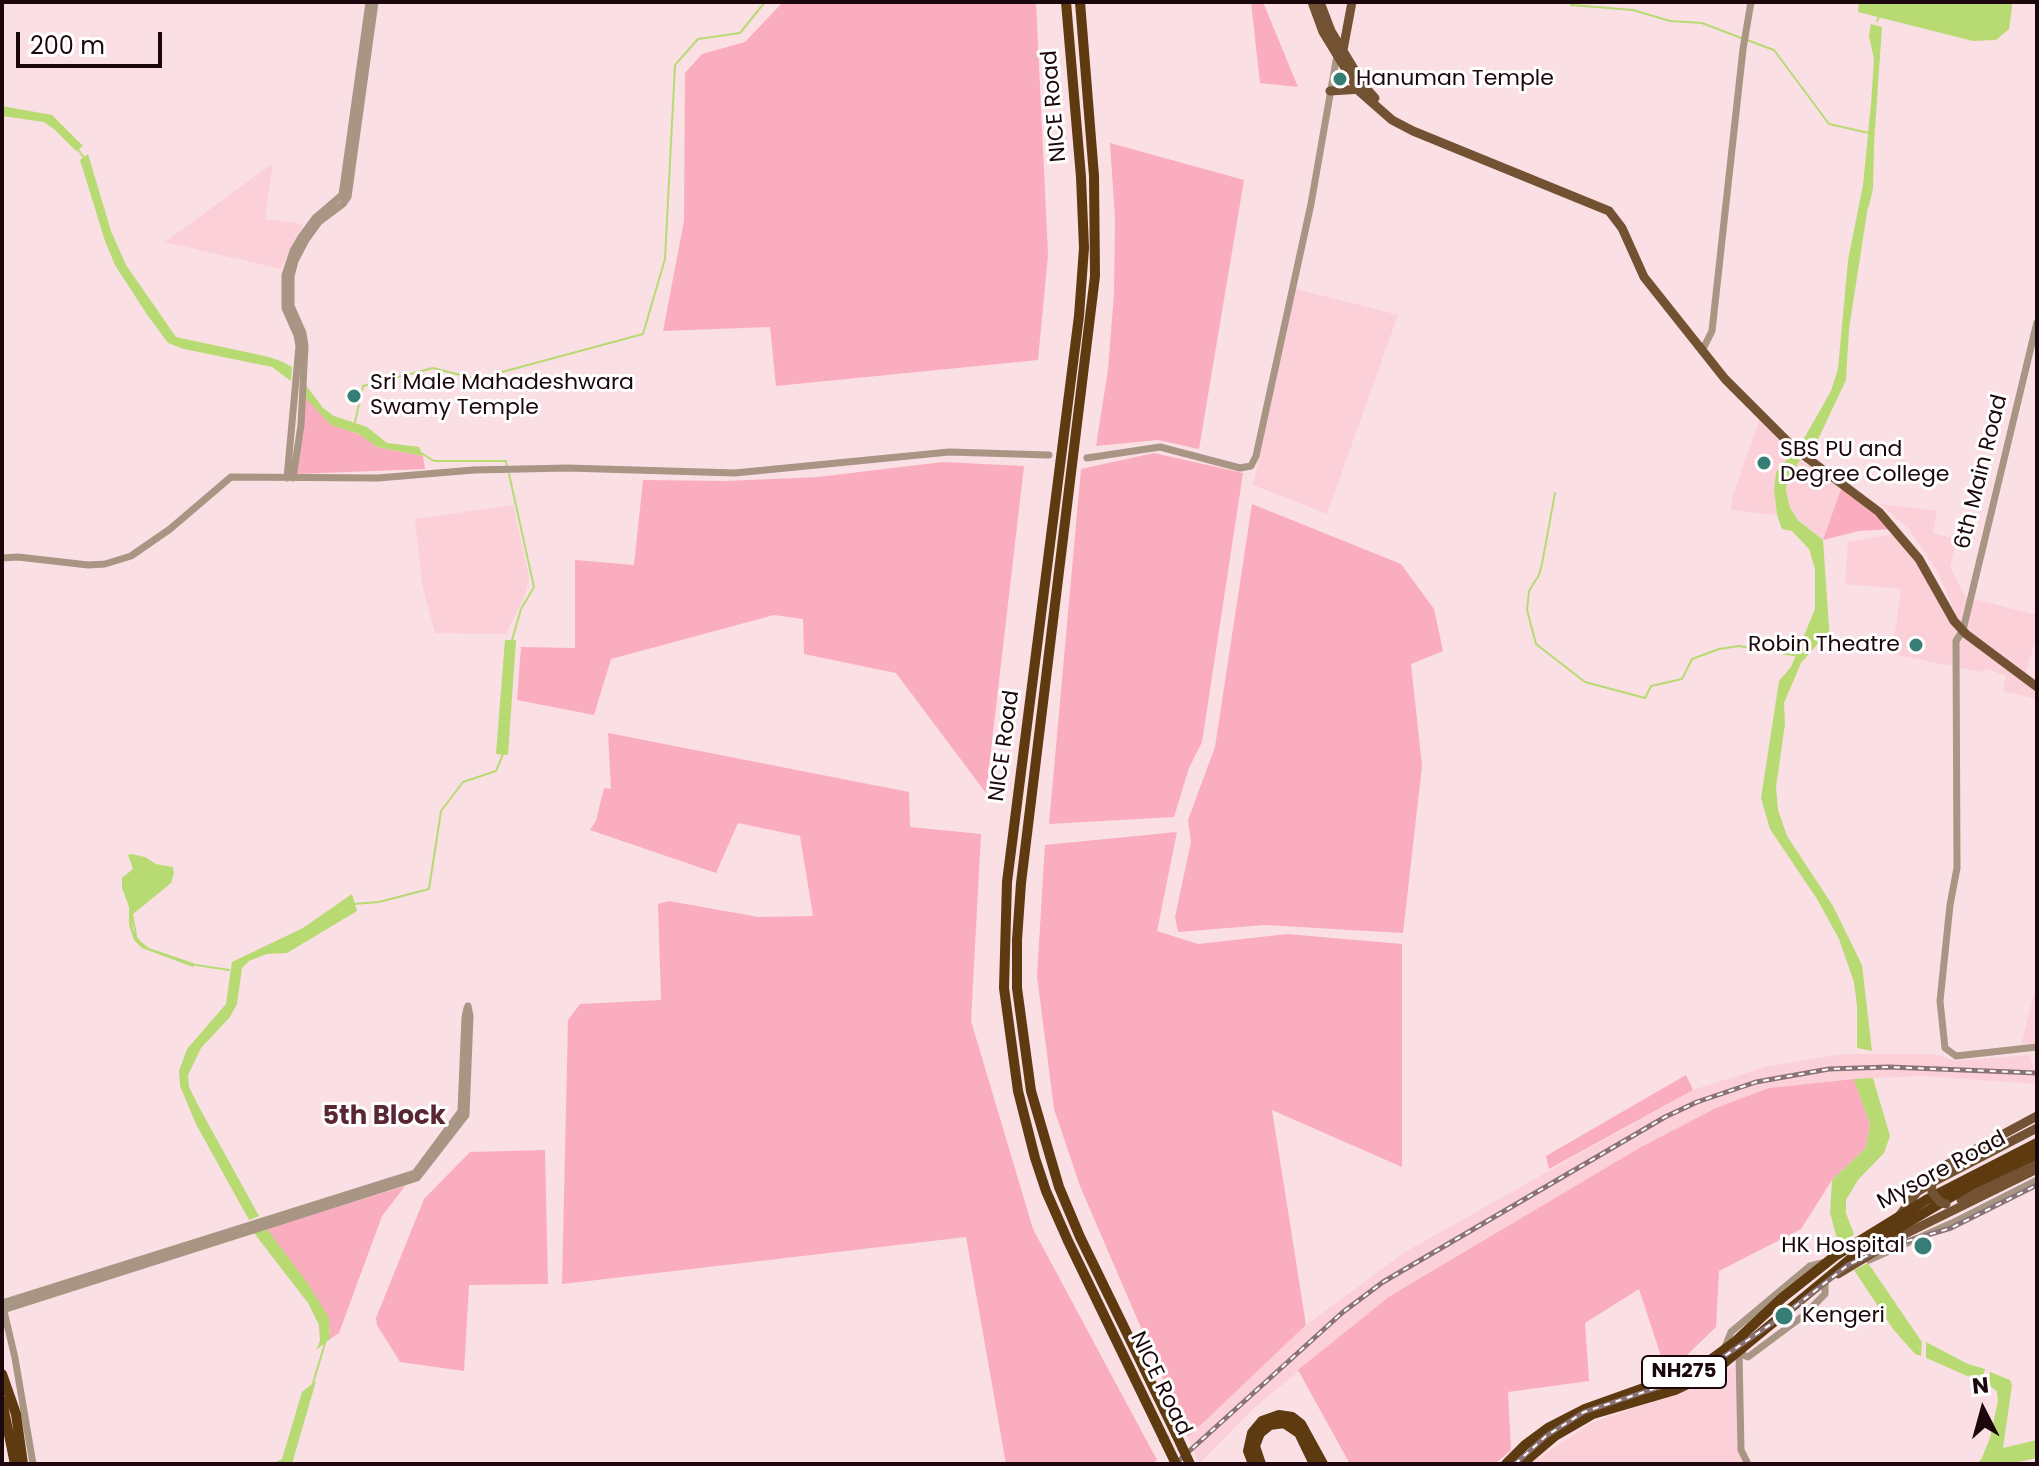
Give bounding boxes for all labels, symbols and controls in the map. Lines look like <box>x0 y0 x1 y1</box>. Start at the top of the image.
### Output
scale bar <box>20 16 166 66</box>
text: 200 m <box>30 29 105 62</box>
street label: NICE Road <box>1037 49 1073 163</box>
place label: Hanuman Temple <box>1356 66 1554 92</box>
marker: Hanuman Temple <box>1331 70 1349 88</box>
place label: Sri Male Mahadeshwara Swamy Temple <box>370 370 634 422</box>
marker: Sri Male Mahadeshwara Swamy Temple <box>345 387 363 405</box>
street label: 6th Main Road <box>1950 392 2014 552</box>
place label: SBS PU and Degree College <box>1780 437 1949 488</box>
marker: SBS PU and Degree College <box>1755 454 1773 472</box>
place label: Robin Theatre <box>1748 632 1900 658</box>
marker: Robin Theatre <box>1907 636 1925 654</box>
street label: NICE Road <box>984 689 1026 803</box>
district label: 5th Block <box>322 1101 446 1133</box>
street label: Mysore Road <box>1873 1126 2011 1216</box>
place label: HK Hospital <box>1781 1233 1905 1259</box>
marker: HK Hospital <box>1912 1235 1934 1257</box>
place label: Kengeri <box>1802 1303 1885 1329</box>
marker: Kengeri <box>1773 1305 1795 1327</box>
street label: NICE Road <box>1124 1328 1196 1440</box>
road number: NH275 <box>1642 1356 1726 1388</box>
text: N <box>1971 1369 1990 1402</box>
north arrow <box>1943 1370 2023 1450</box>

